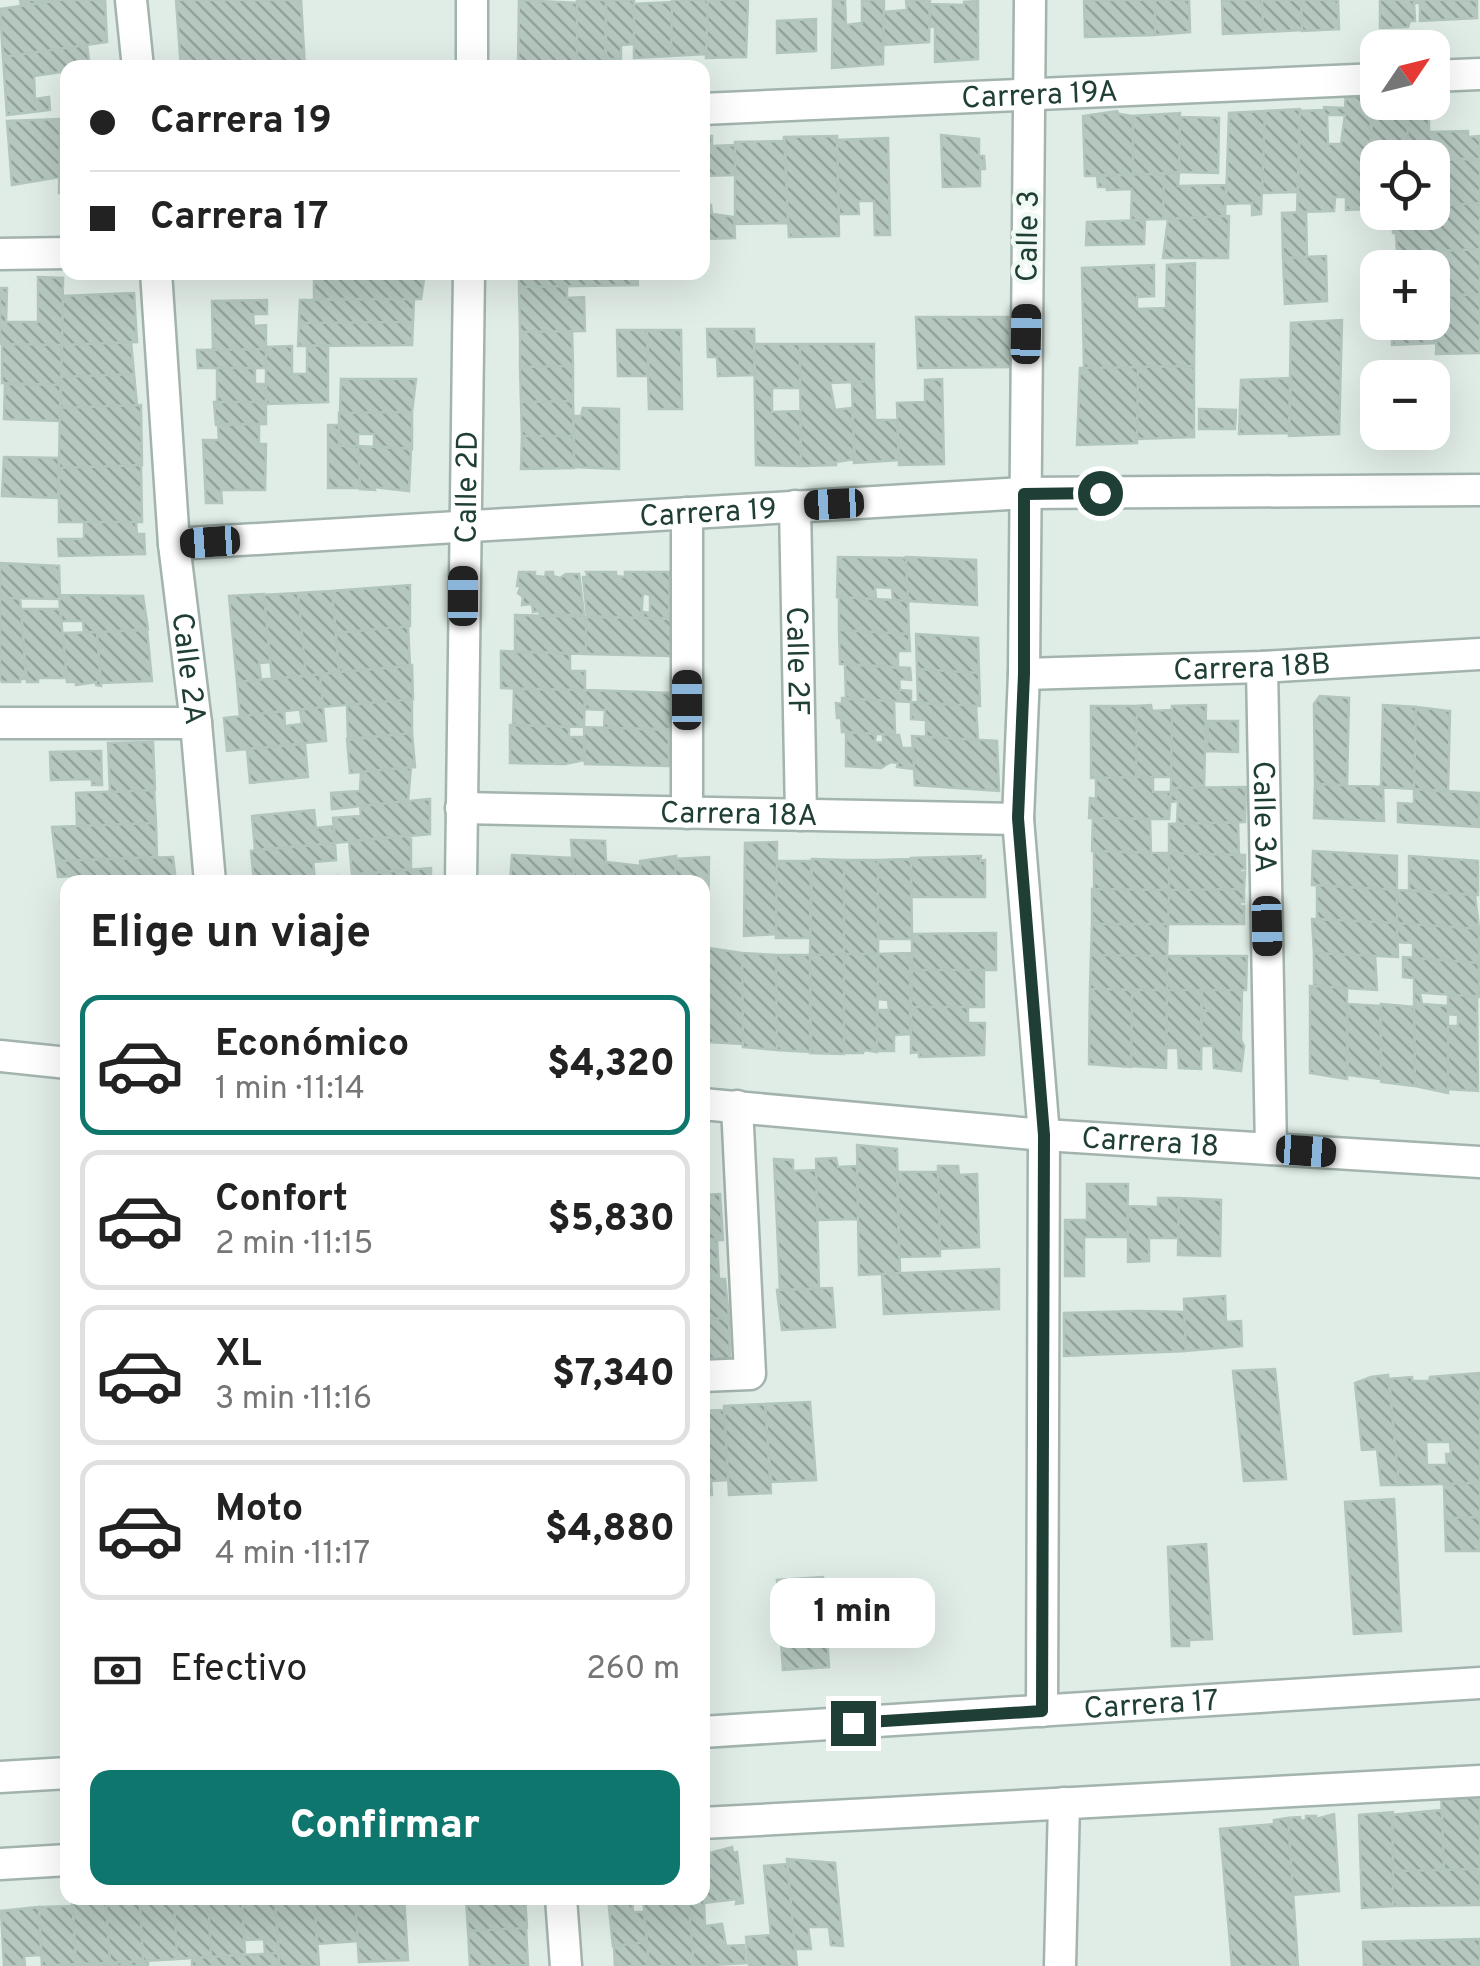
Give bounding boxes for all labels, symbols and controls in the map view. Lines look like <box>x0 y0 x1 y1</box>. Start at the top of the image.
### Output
north arrow <box>1360 30 1450 120</box>
map controls <box>1360 30 1450 450</box>
street label: Carrera 19A <box>961 75 1119 118</box>
text: Carrera 19 <box>150 98 332 147</box>
button: locate <box>1360 140 1450 230</box>
street label: Calle 3 <box>1010 190 1049 282</box>
text: Carrera 17 <box>150 194 329 243</box>
button: + <box>1360 250 1450 340</box>
car <box>1010 304 1042 364</box>
button: − <box>1360 360 1450 450</box>
street label: Calle 2D <box>449 430 488 544</box>
route start <box>1078 471 1123 516</box>
car <box>803 487 865 521</box>
street label: Carrera 19 <box>638 492 778 537</box>
car <box>179 525 241 559</box>
car <box>448 566 478 626</box>
street label: Calle 2F <box>776 606 815 716</box>
street label: Calle 2A <box>162 610 212 727</box>
street label: Carrera 18B <box>1173 647 1332 691</box>
car <box>672 670 702 730</box>
street label: Calle 3A <box>1243 761 1282 874</box>
street label: Carrera 18A <box>660 796 818 836</box>
car <box>1251 896 1283 956</box>
text: Elige un viaje <box>90 906 371 963</box>
icon: car <box>95 1020 185 1110</box>
text: Económico <box>215 1021 409 1070</box>
text: $4,320 <box>547 1041 675 1090</box>
text: 1 min · 11:14 <box>215 1070 365 1110</box>
street label: Carrera 18 <box>1080 1121 1220 1167</box>
car <box>1275 1134 1337 1168</box>
icon: car <box>95 1175 185 1265</box>
text: Confort <box>215 1176 348 1225</box>
text: $5,830 <box>548 1196 675 1245</box>
text: 2 min · 11:15 <box>215 1225 373 1265</box>
icon: car <box>95 1330 185 1420</box>
text: XL <box>215 1331 262 1380</box>
text: $7,340 <box>552 1351 675 1400</box>
text: 3 min · 11:16 <box>215 1380 372 1420</box>
icon: car <box>95 1485 185 1575</box>
text: Moto <box>215 1486 303 1535</box>
text: $4,880 <box>545 1506 675 1555</box>
text: 4 min · 11:17 <box>215 1535 370 1575</box>
callout: 1 min <box>770 1578 936 1648</box>
text: 1 min <box>813 1593 892 1633</box>
icon: cash <box>90 1643 145 1698</box>
text: Efectivo <box>170 1646 308 1695</box>
text: 260 m <box>586 1650 680 1690</box>
street label: Carrera 17 <box>1083 1683 1220 1729</box>
route end <box>831 1701 876 1746</box>
button: Confirmar <box>90 1770 680 1885</box>

